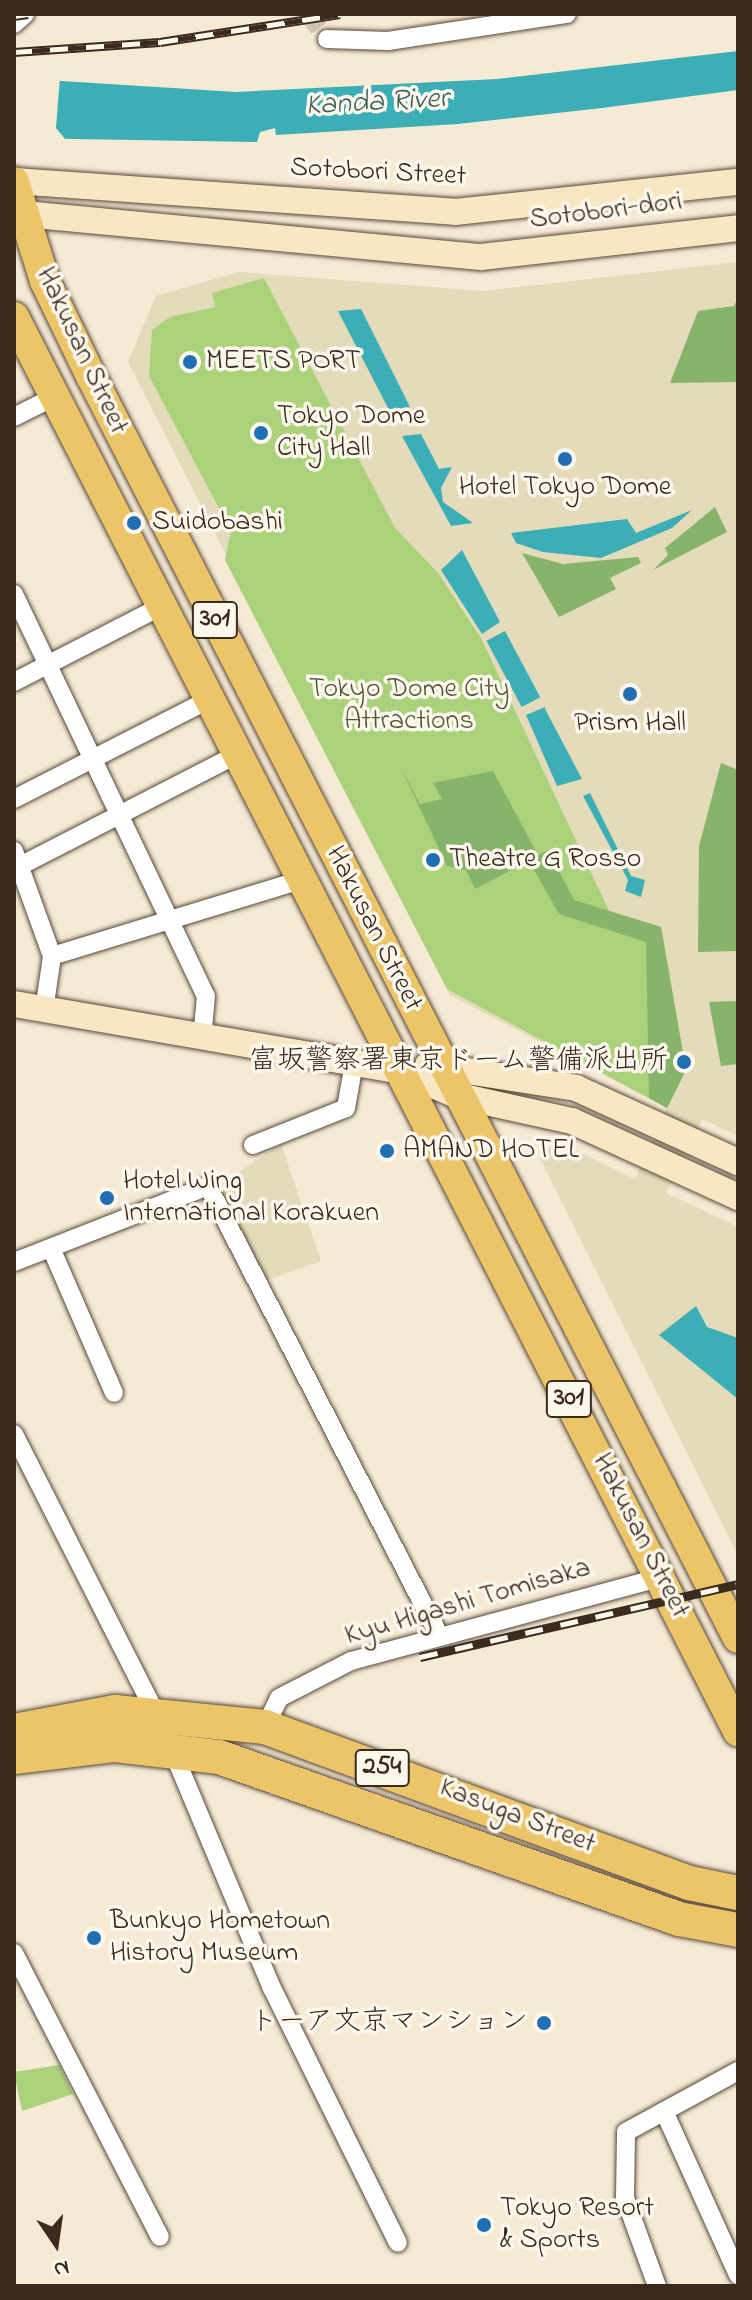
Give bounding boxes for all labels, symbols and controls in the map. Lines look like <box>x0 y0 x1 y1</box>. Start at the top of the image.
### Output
water label: Kanda River <box>305 81 449 125</box>
street label: Sotobori Street <box>289 152 467 194</box>
street label: Sotobori-dori <box>528 186 684 238</box>
street label: Hakusan Street <box>28 262 134 440</box>
place label: MEETS PORT <box>206 345 361 379</box>
marker: MEETS PORT <box>181 353 199 371</box>
place label: Tokyo Dome City Hall <box>277 400 425 466</box>
marker: Tokyo Dome City Hall <box>252 424 270 442</box>
marker: Hotel Tokyo Dome <box>556 450 574 468</box>
place label: Hotel Tokyo Dome <box>459 471 671 505</box>
place label: Suidobashi <box>152 506 283 540</box>
marker: Suidobashi <box>123 512 145 534</box>
road number: 301 <box>191 598 239 642</box>
park label: Tokyo Dome City Attractions <box>309 673 509 739</box>
marker: Prism Hall <box>621 685 639 703</box>
place label: Prism Hall <box>574 707 686 741</box>
street label: Hakusan Street <box>317 841 429 1017</box>
place label: Theatre G Rosso <box>449 843 641 877</box>
marker: Theatre G Rosso <box>424 851 442 869</box>
place label: 富坂警察署東京ドーム警備派出所 <box>248 1045 668 1079</box>
marker: 富坂警察署東京ドーム警備派出所 <box>675 1053 693 1071</box>
place label: AMAND HOTEL <box>403 1134 579 1168</box>
marker: AMAND HOTEL <box>378 1142 396 1160</box>
place label: Hotel Wing International Korakuen <box>123 1165 379 1231</box>
marker: Hotel Wing International Korakuen <box>98 1189 116 1207</box>
road number: 301 <box>545 1377 593 1421</box>
street label: Hakusan Street <box>584 1448 696 1624</box>
street label: Kyu Higashi Tomisaka <box>341 1552 595 1654</box>
road number: 254 <box>354 1746 410 1790</box>
street label: Kasuga Street <box>434 1772 600 1862</box>
place label: Bunkyo Hometown History Museum <box>110 1905 330 1971</box>
marker: Bunkyo Hometown History Museum <box>85 1929 103 1947</box>
place label: トーア文京マンション <box>248 2006 528 2040</box>
marker: トーア文京マンション <box>535 2014 553 2032</box>
place label: Tokyo Resort & Sports <box>500 2192 654 2258</box>
north arrow <box>16 2204 96 2284</box>
marker: Tokyo Resort & Sports <box>475 2216 493 2234</box>
text: N <box>51 2250 72 2285</box>

